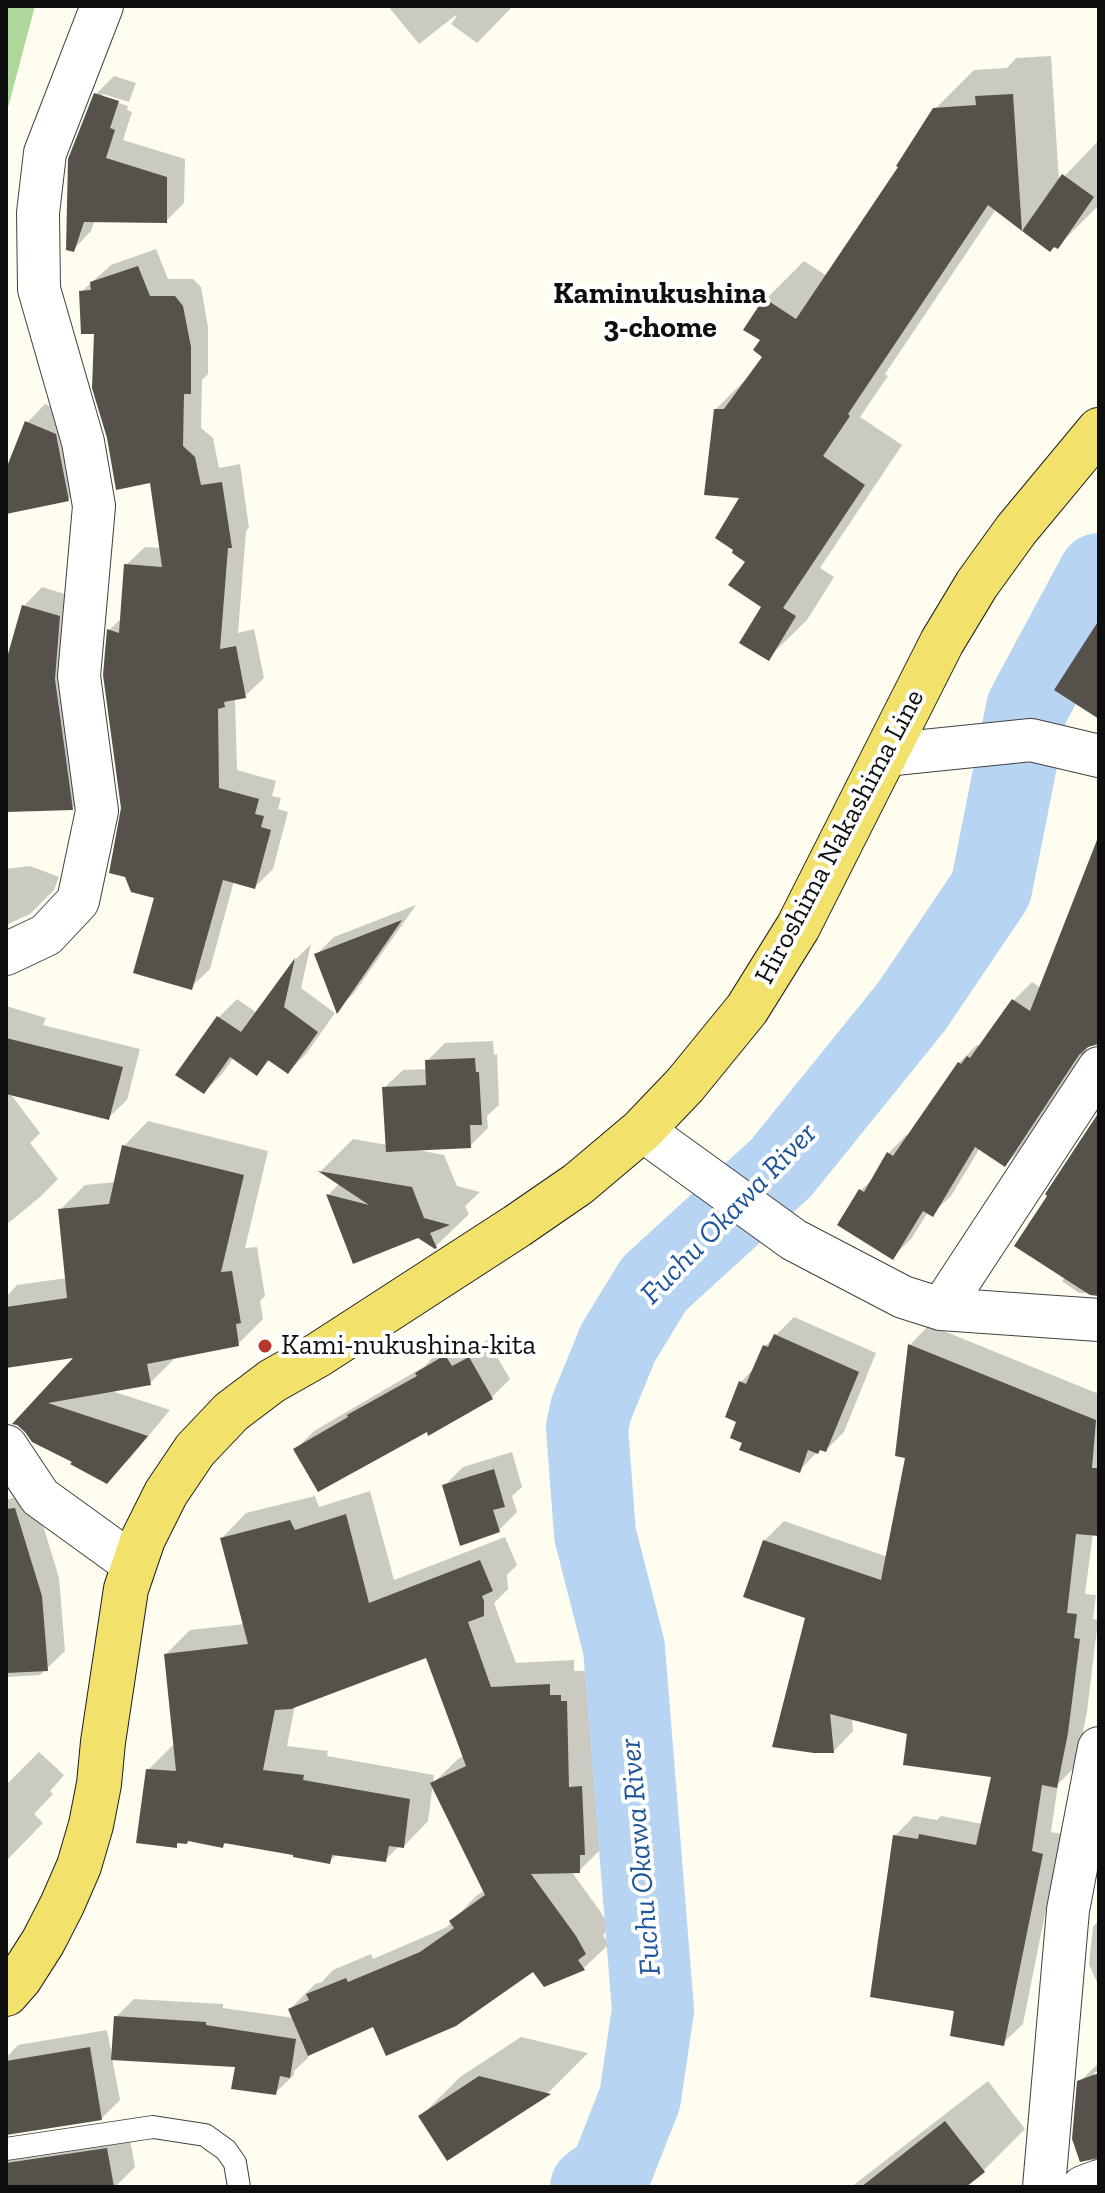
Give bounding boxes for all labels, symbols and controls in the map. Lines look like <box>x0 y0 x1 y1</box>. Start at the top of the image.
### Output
district label: Kaminukushina 3-chome <box>553 276 767 346</box>
street label: Hiroshima Nakashima Line <box>748 684 932 990</box>
water label: Fuchu Okawa River <box>633 1116 825 1312</box>
place label: Kami-nukushina-kita <box>281 1329 536 1363</box>
marker: Kami-nukushina-kita <box>256 1337 274 1355</box>
water label: Fuchu Okawa River <box>613 1737 669 1977</box>

